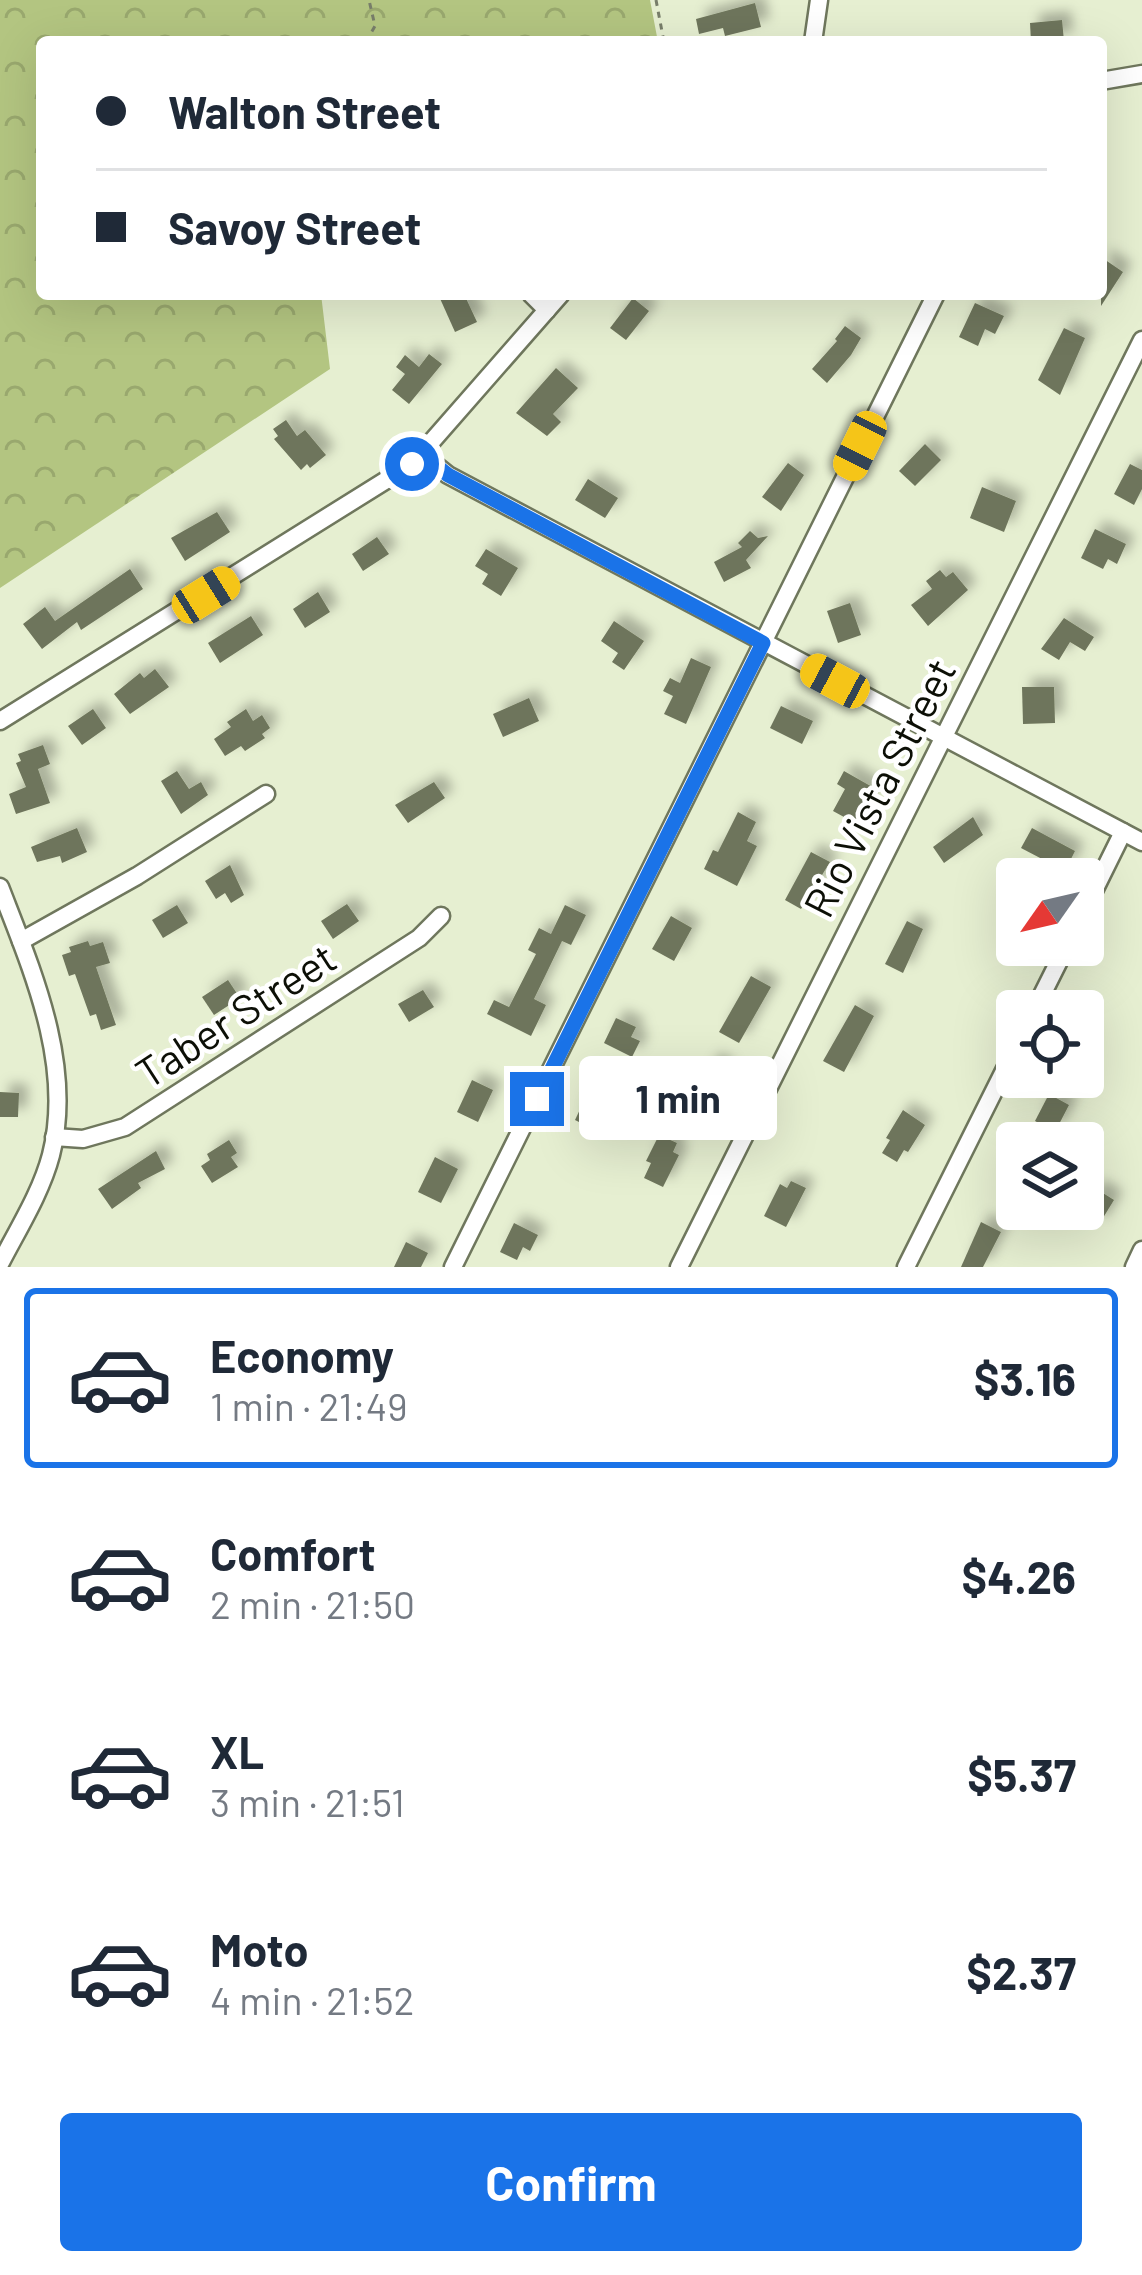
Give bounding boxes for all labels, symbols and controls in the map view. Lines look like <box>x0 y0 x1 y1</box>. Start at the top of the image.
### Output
text: Walton Street <box>168 84 441 138</box>
text: Savoy Street <box>168 200 421 254</box>
car <box>828 406 892 486</box>
route start <box>385 437 439 491</box>
car <box>166 561 246 629</box>
car <box>795 648 875 714</box>
street label: Rio Vista Street <box>791 650 965 924</box>
north arrow <box>996 858 1104 966</box>
map controls <box>996 858 1104 1230</box>
street label: Taber Street <box>126 931 344 1097</box>
button: locate <box>996 990 1104 1098</box>
callout: 1 min <box>579 1057 777 1141</box>
route end <box>510 1072 564 1126</box>
text: 1 min <box>635 1074 721 1121</box>
button: layers <box>996 1122 1104 1230</box>
icon: car <box>66 1324 174 1432</box>
text: Economy <box>210 1328 394 1382</box>
text: $3.16 <box>974 1351 1076 1405</box>
text: 1 min · 21:49 <box>210 1382 408 1429</box>
icon: car <box>66 1522 174 1630</box>
text: Comfort <box>210 1526 376 1580</box>
text: $4.26 <box>962 1549 1076 1603</box>
text: 2 min · 21:50 <box>210 1580 415 1627</box>
icon: car <box>66 1720 174 1828</box>
text: XL <box>210 1724 264 1778</box>
text: $5.37 <box>967 1747 1076 1801</box>
text: 3 min · 21:51 <box>210 1778 405 1825</box>
icon: car <box>66 1918 174 2026</box>
text: Moto <box>210 1922 308 1976</box>
text: $2.37 <box>966 1945 1076 1999</box>
text: 4 min · 21:52 <box>210 1976 414 2023</box>
button: Confirm <box>60 2113 1082 2251</box>

